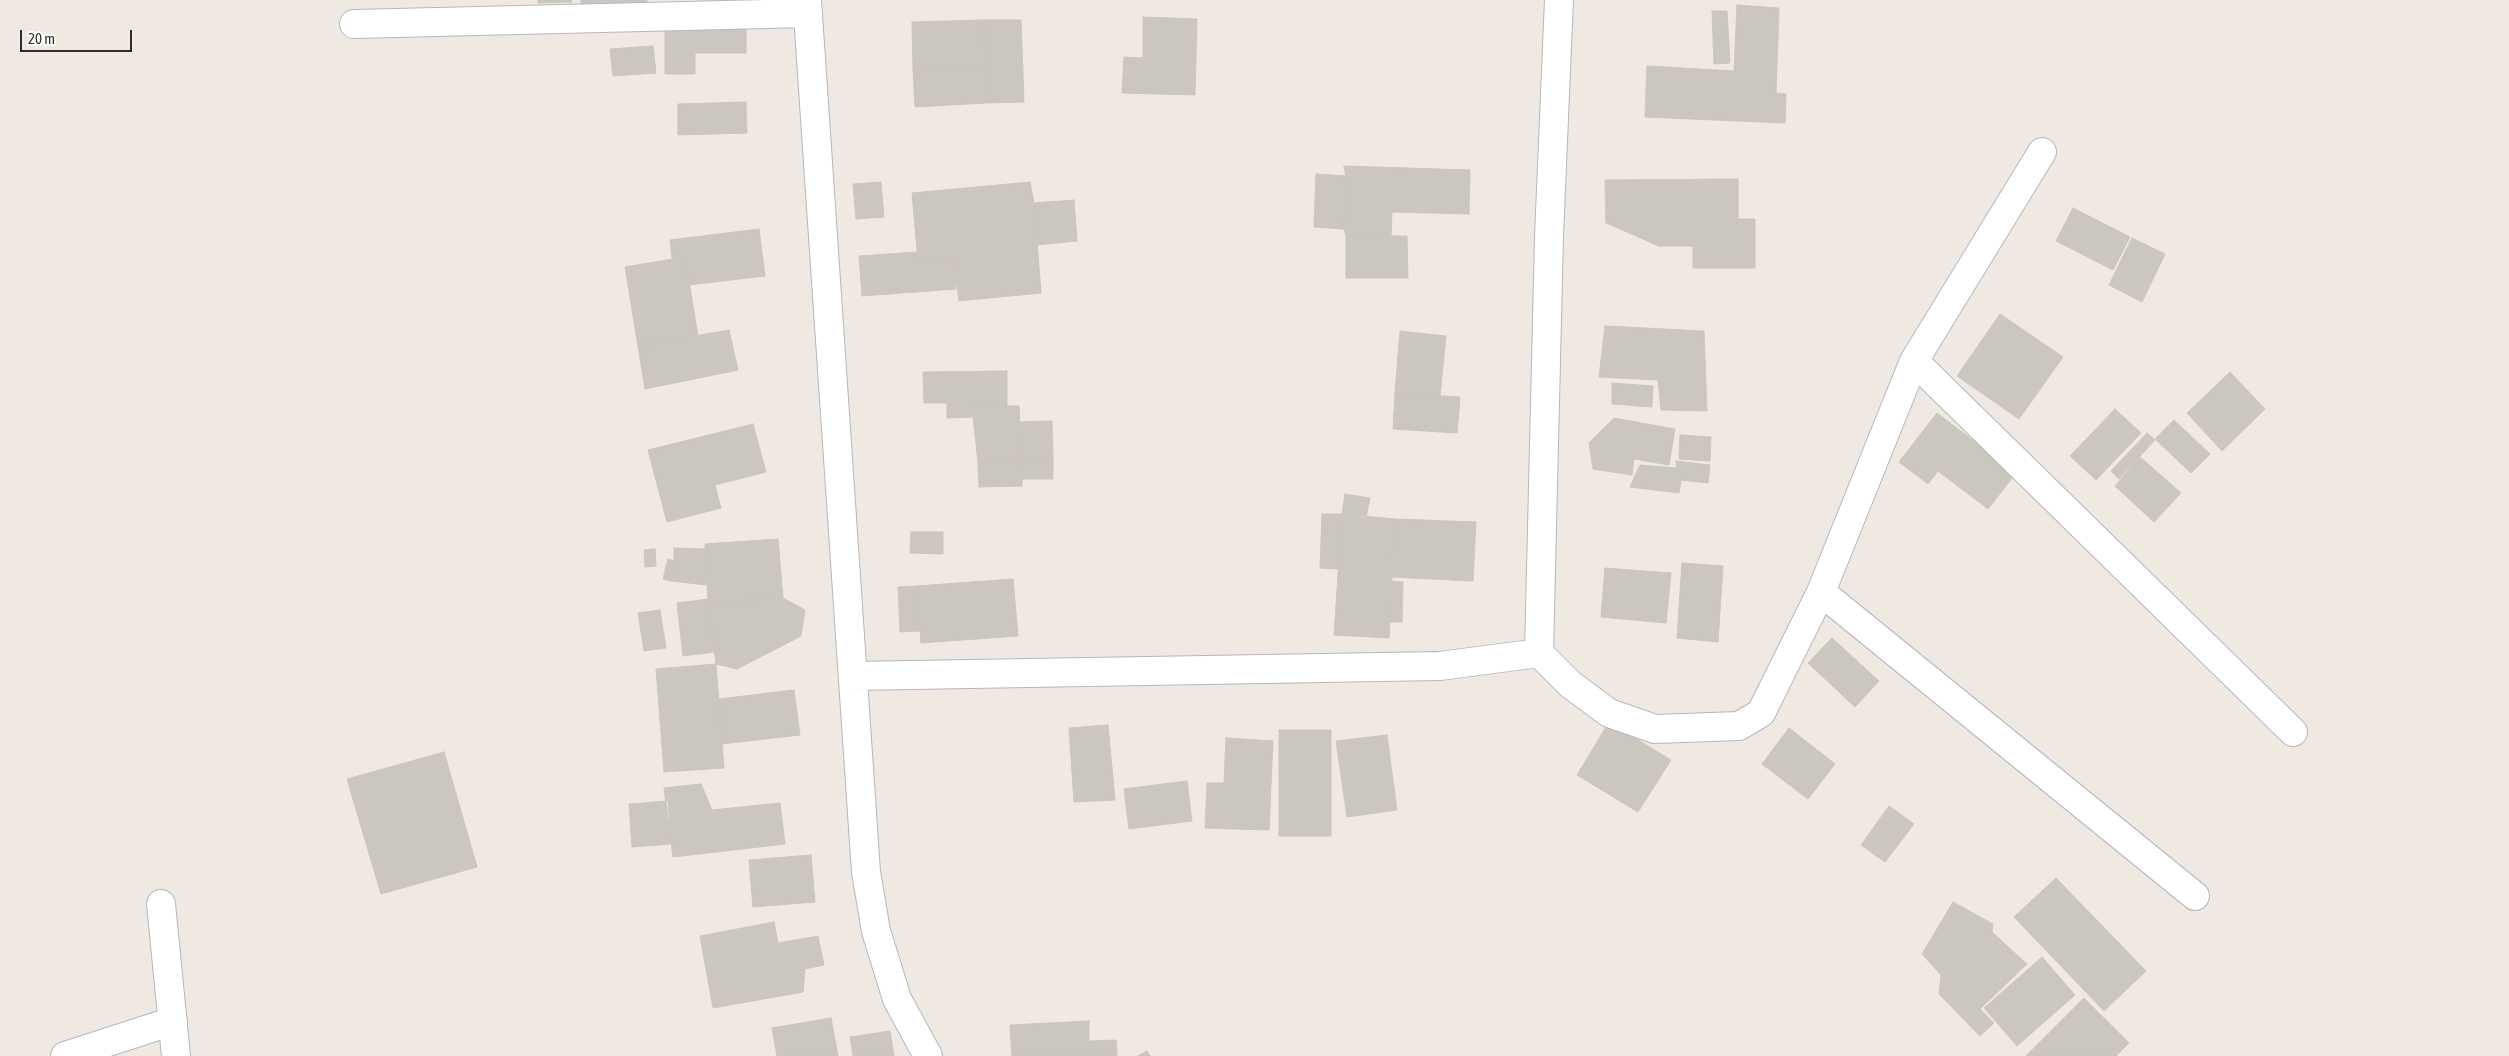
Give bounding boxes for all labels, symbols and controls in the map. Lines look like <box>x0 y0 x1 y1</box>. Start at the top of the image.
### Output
scale bar <box>22 20 135 52</box>
text: 20 m <box>28 30 55 47</box>

